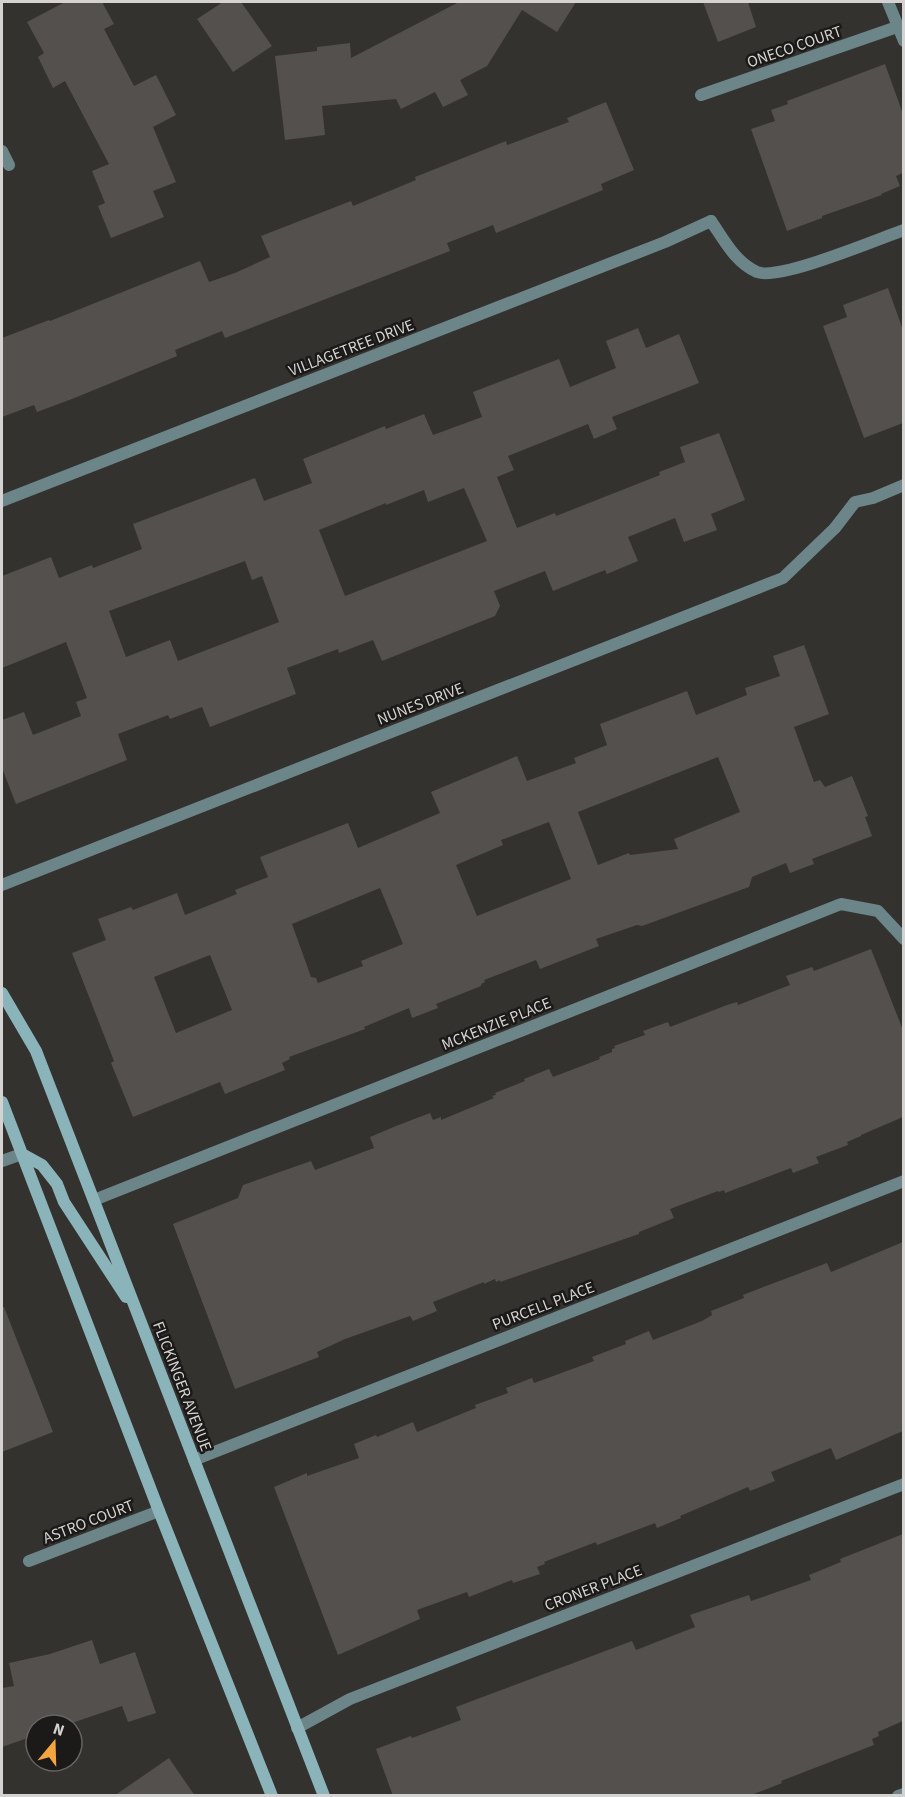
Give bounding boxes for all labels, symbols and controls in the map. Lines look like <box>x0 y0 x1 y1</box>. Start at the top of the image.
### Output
street label: ONECO COURT <box>744 20 845 73</box>
street label: VILLAGETREE DRIVE <box>286 314 417 382</box>
street label: NUNES DRIVE <box>374 677 467 731</box>
street label: MCKENZIE PLACE <box>438 992 554 1056</box>
street label: PURCELL PLACE <box>489 1276 598 1336</box>
street label: FLICKINGER AVENUE <box>147 1318 217 1455</box>
street label: ASTRO COURT <box>40 1494 137 1549</box>
street label: CRONER PLACE <box>541 1559 645 1617</box>
north arrow <box>24 1713 84 1773</box>
text: N <box>50 1718 67 1742</box>

